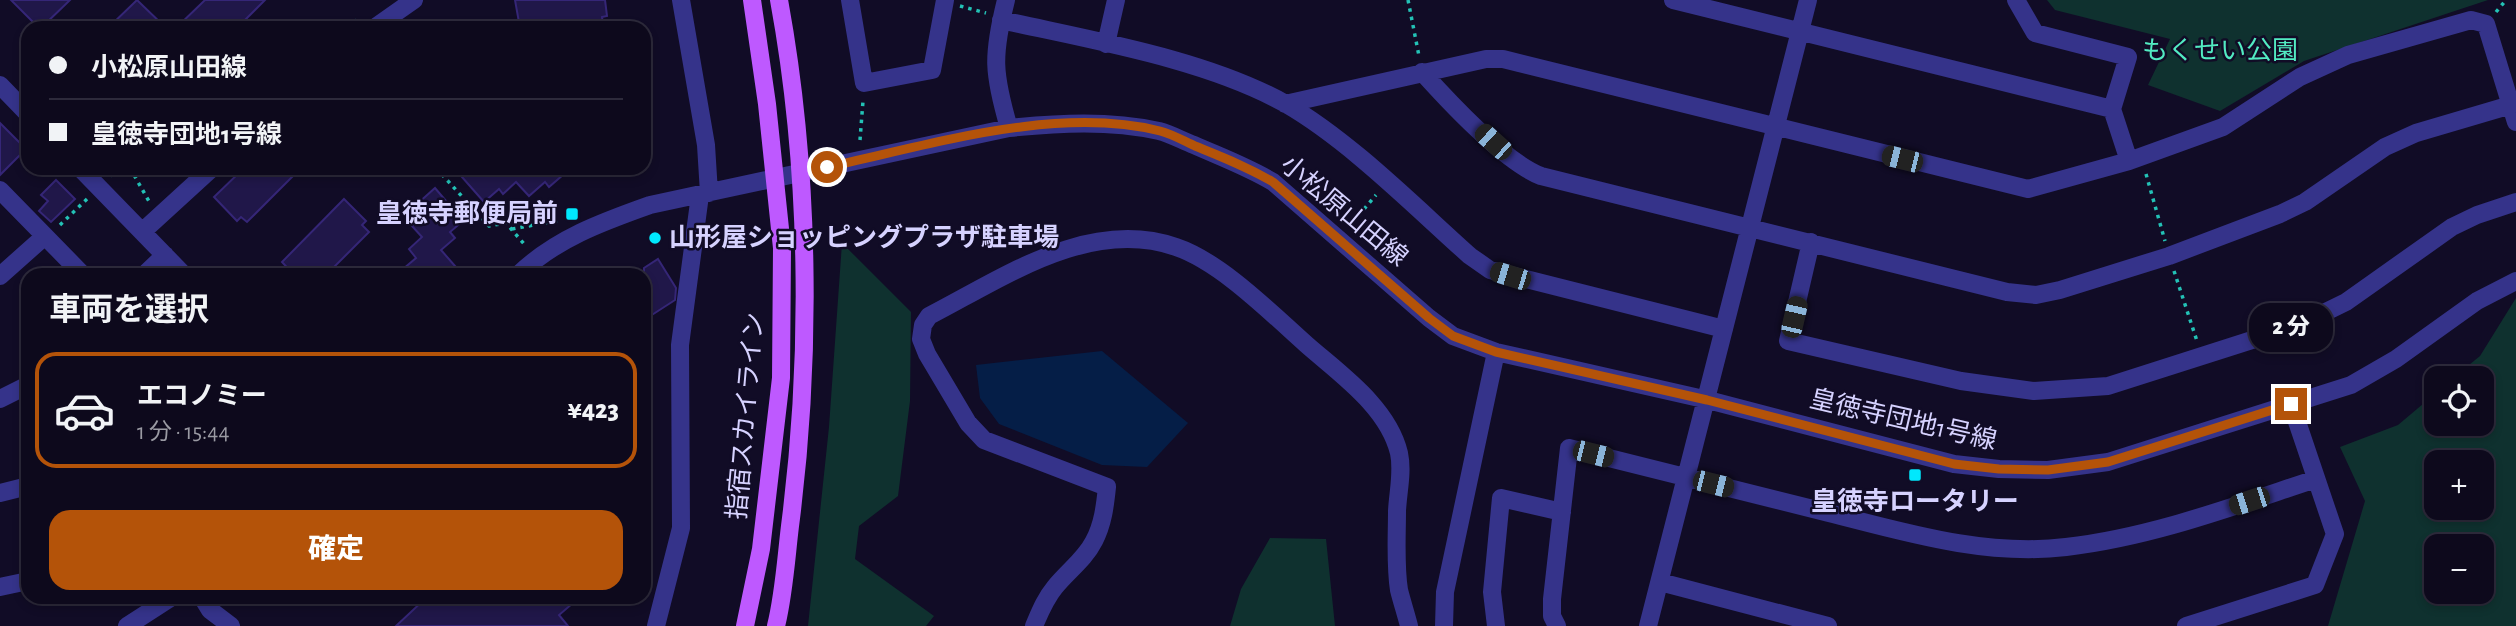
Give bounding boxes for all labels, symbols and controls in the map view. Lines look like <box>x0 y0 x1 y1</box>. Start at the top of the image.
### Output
park label: もくせい公園 <box>2142 37 2298 64</box>
text: 小松原山田線 <box>91 55 247 81</box>
car <box>1471 120 1516 164</box>
text: 皇徳寺団地1号線 <box>91 122 282 148</box>
car <box>1880 144 1925 174</box>
street label: 小松原山田線 <box>1276 150 1413 271</box>
route start <box>811 151 843 183</box>
place label: 皇徳寺郵便局前 <box>376 199 558 227</box>
marker: 皇徳寺郵便局前 <box>564 206 580 222</box>
place label: 山形屋ショッピングプラザ駐車場 <box>669 223 1059 251</box>
marker: 山形屋ショッピングプラザ駐車場 <box>647 230 663 246</box>
car <box>1487 260 1534 292</box>
text: 車両を選択 <box>49 294 209 326</box>
car <box>1780 294 1809 340</box>
callout: 2 分 <box>2249 302 2333 352</box>
street label: 指宿スカイライン <box>722 311 768 521</box>
text: 2 分 <box>2272 316 2310 339</box>
map controls <box>2424 366 2494 604</box>
button: locate <box>2424 366 2494 436</box>
icon: car <box>53 379 116 442</box>
text: エコノミー <box>137 383 267 409</box>
street label: 皇徳寺団地1号線 <box>1807 385 1999 454</box>
route end <box>2275 388 2307 420</box>
text: ¥423 <box>567 397 619 423</box>
text: 1 分 · 15:44 <box>137 421 229 444</box>
car <box>1571 439 1616 469</box>
button: + <box>2424 450 2494 520</box>
marker: 皇徳寺ロータリー <box>1907 467 1923 483</box>
car <box>1691 469 1736 499</box>
car <box>2226 485 2273 517</box>
place label: 皇徳寺ロータリー <box>1811 487 2019 515</box>
button: 確定 <box>49 510 623 590</box>
button: − <box>2424 534 2494 604</box>

